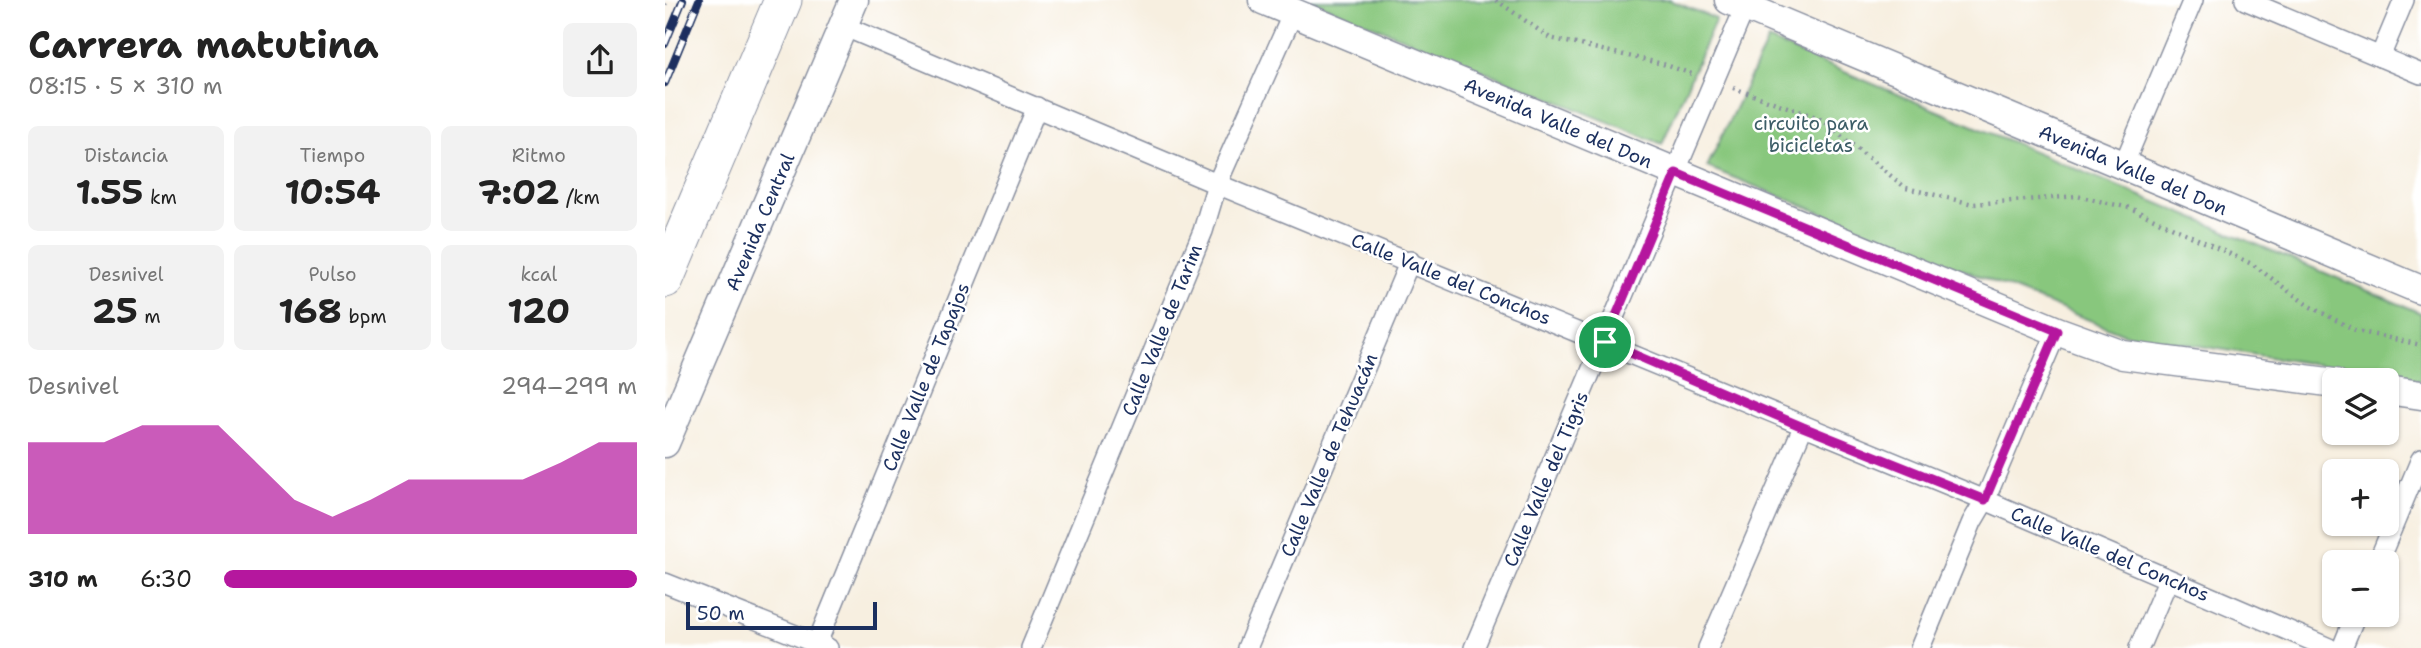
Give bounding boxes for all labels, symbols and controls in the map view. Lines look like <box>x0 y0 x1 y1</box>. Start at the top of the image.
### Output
text: Carrera matutina <box>28 19 379 70</box>
button: share <box>563 23 637 97</box>
text: 08:15 · 5 × 310 m <box>28 71 223 101</box>
street label: Avenida Valle del Don <box>1460 72 1656 174</box>
park label: circuito para bicicletas <box>1754 111 1868 158</box>
street label: Avenida Valle del Don <box>2035 119 2231 221</box>
text: Distancia <box>84 143 168 168</box>
text: Tiempo <box>300 143 365 168</box>
text: Ritmo <box>512 143 566 168</box>
street label: Avenida Central <box>720 149 800 295</box>
text: 1.55 <box>76 168 143 215</box>
text: 10:54 <box>284 168 381 215</box>
text: 7:02 <box>478 168 560 215</box>
text: km <box>143 185 177 210</box>
text: /km <box>560 185 600 210</box>
street label: Calle Valle del Conchos <box>1347 227 1555 331</box>
street label: Calle Valle de Tarim <box>1116 241 1208 419</box>
text: Desnivel <box>89 262 164 287</box>
text: Pulso <box>308 262 357 287</box>
text: kcal <box>520 262 557 287</box>
street label: Calle Valle de Tapajos <box>877 279 975 475</box>
text: 25 <box>92 287 138 334</box>
text: 168 <box>278 287 342 334</box>
text: 120 <box>507 287 570 334</box>
text: m <box>138 304 161 329</box>
text: bpm <box>342 304 387 329</box>
pin <box>1575 312 1635 372</box>
icon: arrive <box>1586 323 1624 361</box>
street label: Calle Valle de Tehuacán <box>1275 349 1383 561</box>
map controls <box>2322 368 2399 627</box>
button: layers <box>2322 368 2399 445</box>
text: Desnivel <box>28 371 119 401</box>
text: 294–299 m <box>501 371 637 401</box>
street label: Calle Valle del Tigris <box>1498 387 1594 571</box>
button: + <box>2322 459 2399 536</box>
street label: Calle Valle del Conchos <box>2007 501 2213 607</box>
button: − <box>2322 550 2399 627</box>
text: 310 m <box>28 564 98 594</box>
text: 6:30 <box>140 564 192 594</box>
scale bar <box>686 599 877 631</box>
text: 50 m <box>697 601 745 626</box>

